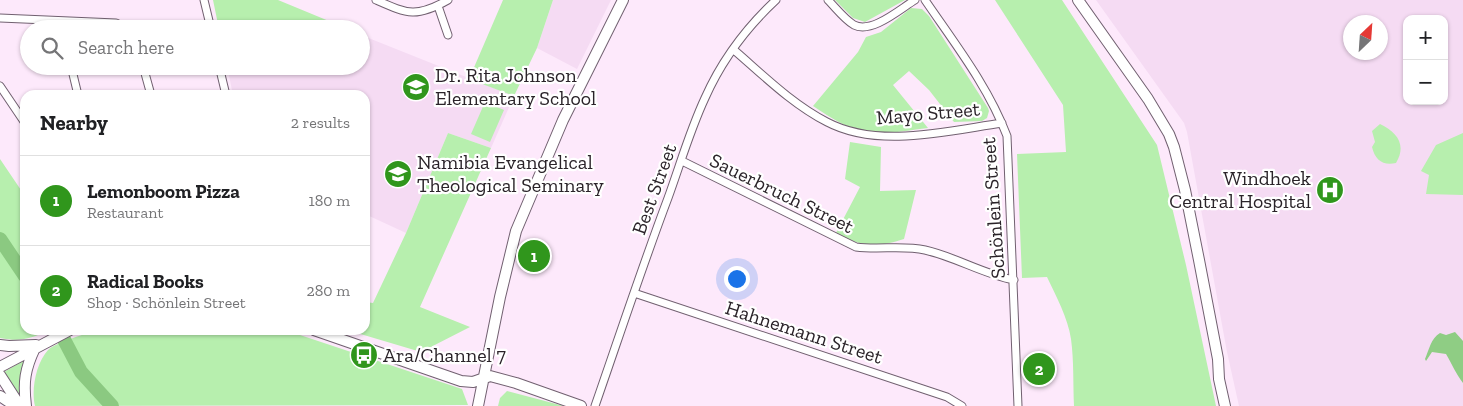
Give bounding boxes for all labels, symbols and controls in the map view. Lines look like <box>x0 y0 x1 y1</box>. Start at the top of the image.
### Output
north arrow <box>1343 15 1388 60</box>
map controls <box>1403 15 1448 105</box>
button: + <box>1403 15 1448 60</box>
search box <box>20 20 370 75</box>
icon: search <box>38 34 66 62</box>
text: Search here <box>78 36 174 59</box>
button: − <box>1403 60 1448 105</box>
place label: Dr. Rita Johnson Elementary School <box>435 63 596 110</box>
school or university icon: Dr. Rita Johnson Elementary School <box>401 72 431 102</box>
street label: Mayo Street <box>875 96 981 129</box>
text: Nearby <box>40 110 108 135</box>
text: 2 results <box>291 113 350 132</box>
street label: Schönlein Street <box>976 136 1010 280</box>
street label: Best Street <box>626 140 682 238</box>
street label: Sauerbruch Street <box>706 148 858 238</box>
place label: Namibia Evangelical Theological Seminary <box>417 150 605 197</box>
school or university icon: Namibia Evangelical Theological Seminary <box>383 159 413 189</box>
place label: Windhoek Central Hospital <box>1169 166 1312 213</box>
hospital icon: Windhoek Central Hospital <box>1315 175 1345 205</box>
text: Lemonboom Pizza <box>87 180 240 203</box>
text: 1 <box>53 191 59 210</box>
text: 180 m <box>309 191 350 210</box>
text: Restaurant <box>87 203 163 222</box>
pin: 1 <box>518 237 550 275</box>
your location <box>724 266 750 292</box>
text: Radical Books <box>87 270 204 293</box>
text: 2 <box>52 281 60 300</box>
text: 280 m <box>306 281 350 300</box>
text: Shop · Schönlein Street <box>87 293 246 312</box>
street label: Hahnemann Street <box>722 295 886 369</box>
bus stop icon: Ara/Channel 7 <box>349 340 379 370</box>
place label: Ara/Channel 7 <box>383 343 506 367</box>
pin: 2 <box>1023 350 1055 388</box>

